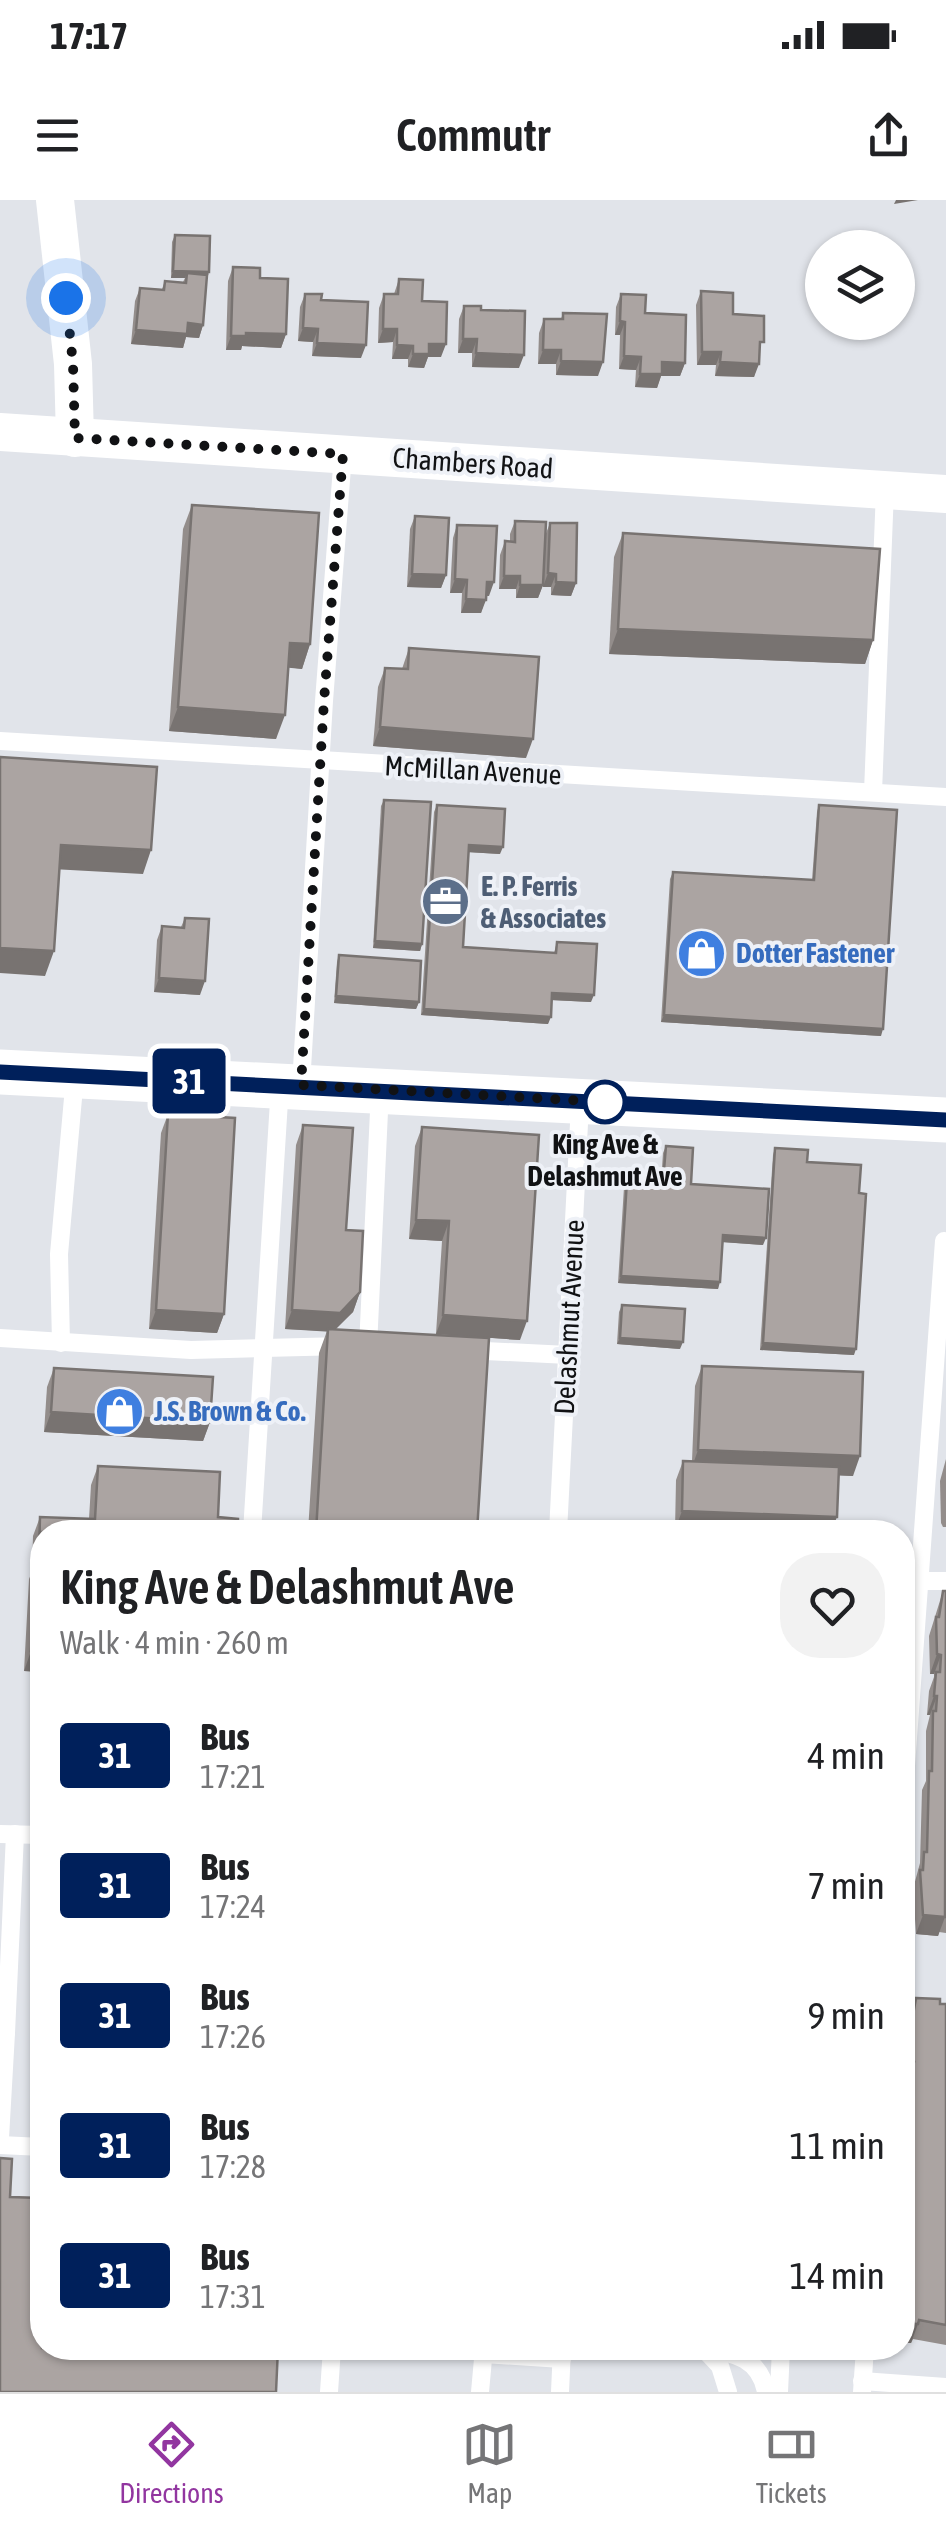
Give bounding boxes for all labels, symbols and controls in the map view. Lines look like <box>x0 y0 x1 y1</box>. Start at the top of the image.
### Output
text: 17:17 <box>50 14 128 57</box>
icon: menu <box>30 108 85 163</box>
icon: share <box>861 108 916 163</box>
text: Commutr <box>396 109 550 161</box>
map controls <box>805 230 915 340</box>
button: layers <box>805 230 915 340</box>
your location <box>41 273 91 323</box>
street label: Chambers Road <box>392 441 554 485</box>
street label: McMillan Avenue <box>384 749 562 791</box>
place label: E. P. Ferris & Associates <box>481 870 606 934</box>
office icon: E. P. Ferris & Associates <box>420 876 472 928</box>
shop icon: Dotter Fastener <box>675 927 727 979</box>
place label: Dotter Fastener <box>736 937 895 969</box>
line badge: 31 <box>144 1048 234 1114</box>
text: 31 <box>173 1061 205 1101</box>
marker: King Ave & Delashmut Ave <box>584 1081 626 1123</box>
place label: King Ave & Delashmut Ave <box>527 1128 683 1192</box>
street label: Delashmut Avenue <box>548 1219 590 1415</box>
shop icon: J.S. Brown & Co. <box>93 1385 145 1437</box>
place label: J.S. Brown & Co. <box>153 1395 306 1427</box>
button: heart <box>780 1553 885 1658</box>
text: King Ave & Delashmut Ave <box>60 1559 514 1614</box>
text: Walk · 4 min · 260 m <box>60 1624 289 1661</box>
text: Bus <box>200 1715 250 1758</box>
text: 4 min <box>807 1734 885 1777</box>
text: 31 <box>99 1735 131 1775</box>
text: 17:21 <box>200 1758 266 1795</box>
text: Bus <box>200 1845 250 1888</box>
text: 7 min <box>807 1864 885 1907</box>
text: 31 <box>99 1865 131 1905</box>
text: 17:24 <box>200 1888 266 1925</box>
text: Bus <box>200 1975 250 2018</box>
text: 9 min <box>807 1994 885 2037</box>
text: 31 <box>99 1995 131 2035</box>
text: 17:26 <box>200 2018 266 2055</box>
text: Bus <box>200 2105 250 2148</box>
text: 11 min <box>790 2124 885 2167</box>
text: 31 <box>99 2125 131 2165</box>
text: 17:28 <box>200 2148 266 2185</box>
text: Bus <box>200 2235 250 2278</box>
text: 14 min <box>790 2254 885 2297</box>
text: 31 <box>99 2255 131 2295</box>
text: 17:31 <box>200 2278 266 2315</box>
tab: Directions <box>119 2417 224 2509</box>
tab: Map <box>462 2417 517 2509</box>
tab: Tickets <box>756 2417 827 2509</box>

